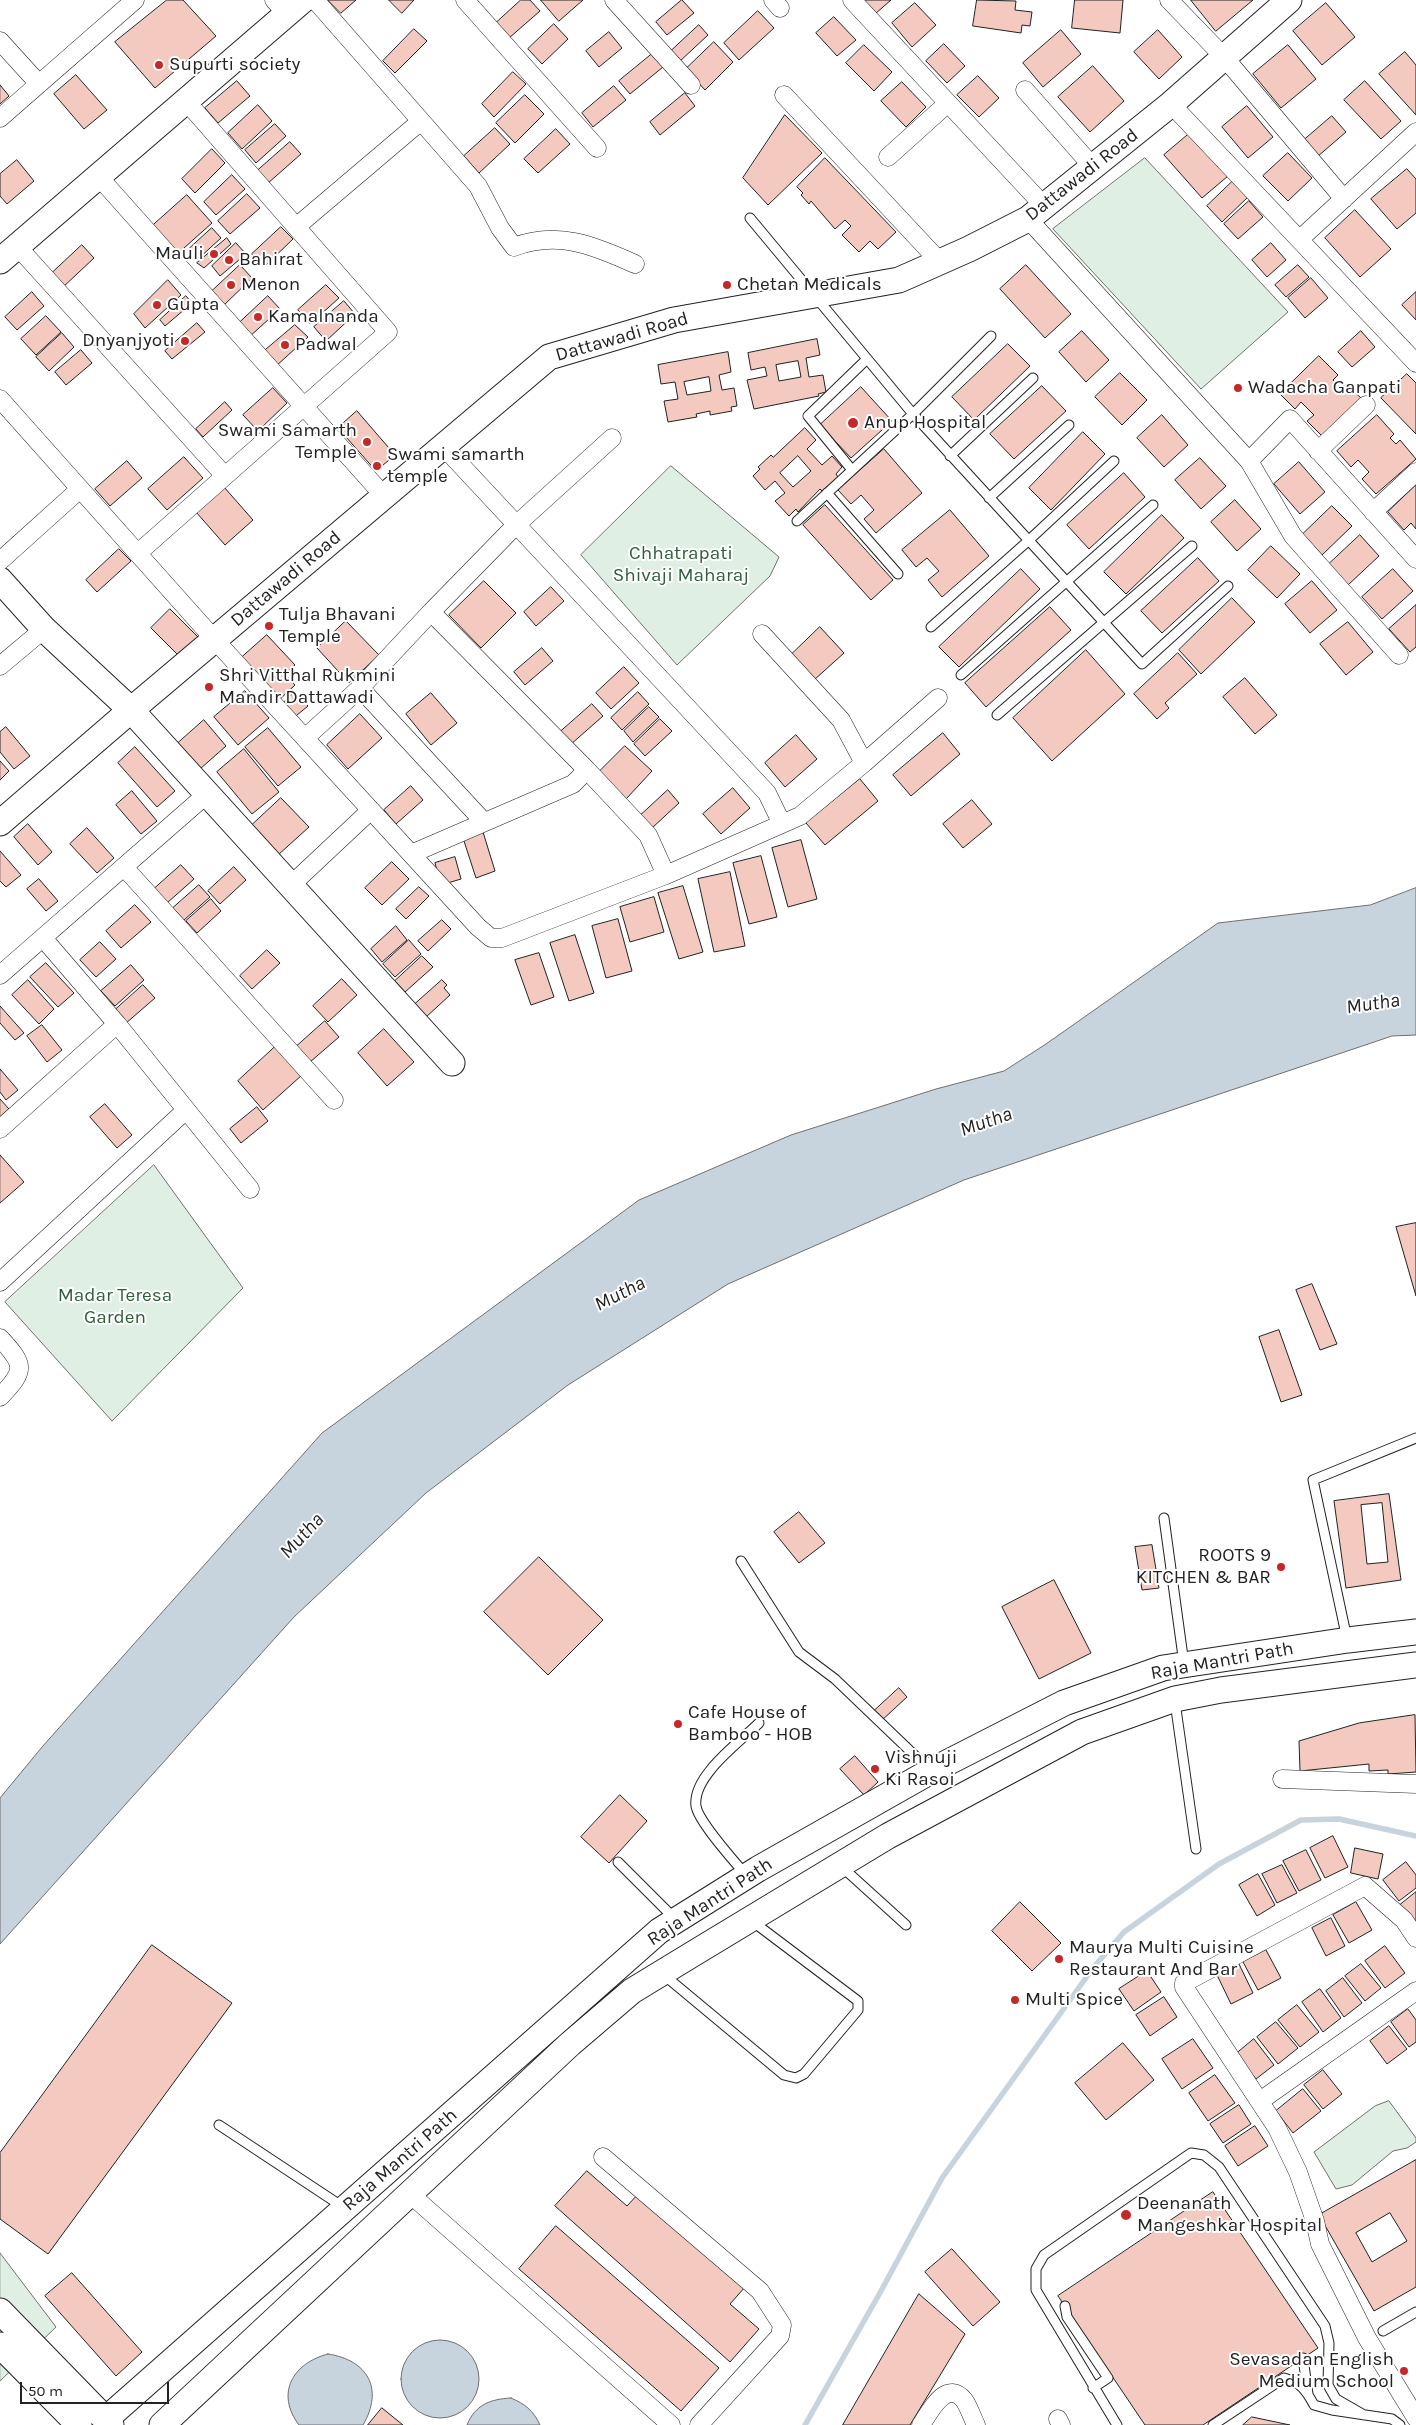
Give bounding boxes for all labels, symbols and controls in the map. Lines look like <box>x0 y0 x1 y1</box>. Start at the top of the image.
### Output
place label: Supurti society <box>169 54 300 76</box>
marker: Supurti society <box>153 59 165 71</box>
street label: Dattawadi Road <box>1021 124 1143 226</box>
place label: Mauli <box>155 243 204 265</box>
marker: Mauli <box>208 248 220 260</box>
place label: Bahirat <box>239 249 303 271</box>
marker: Bahirat <box>223 254 235 266</box>
place label: Menon <box>241 274 300 296</box>
place label: Chetan Medicals <box>737 274 882 296</box>
marker: Menon <box>225 279 237 291</box>
marker: Chetan Medicals <box>721 279 733 291</box>
place label: Gupta <box>167 294 219 316</box>
marker: Gupta <box>151 299 163 311</box>
place label: Kamalnanda <box>268 306 379 328</box>
street label: Dattawadi Road <box>553 307 691 367</box>
marker: Kamalnanda <box>252 311 264 323</box>
place label: Dnyanjyoti <box>82 330 175 352</box>
place label: Padwal <box>295 334 357 356</box>
marker: Dnyanjyoti <box>179 335 191 347</box>
marker: Padwal <box>279 339 291 351</box>
place label: Wadacha Ganpati <box>1248 377 1401 399</box>
marker: Wadacha Ganpati <box>1232 382 1244 394</box>
place label: Anup Hospital <box>864 412 986 434</box>
marker: Anup Hospital <box>846 416 860 430</box>
place label: Swami Samarth Temple <box>218 420 357 464</box>
marker: Swami Samarth Temple <box>361 436 373 448</box>
place label: Swami samarth temple <box>387 444 525 488</box>
marker: Swami samarth temple <box>371 460 383 472</box>
street label: Dattawadi Road <box>226 526 346 632</box>
park label: Chhatrapati Shivaji Maharaj <box>613 543 749 587</box>
place label: Tulja Bhavani Temple <box>279 604 396 648</box>
marker: Tulja Bhavani Temple <box>263 620 275 632</box>
place label: Shri Vitthal Rukmini Mandir Dattawadi <box>219 665 396 709</box>
marker: Shri Vitthal Rukmini Mandir Dattawadi <box>203 681 215 693</box>
water label: Mutha <box>1345 988 1401 1020</box>
water label: Mutha <box>957 1102 1015 1142</box>
water label: Mutha <box>591 1271 649 1317</box>
park label: Madar Teresa Garden <box>58 1285 172 1329</box>
water label: Mutha <box>275 1508 329 1564</box>
place label: ROOTS 9 KITCHEN & BAR <box>1136 1545 1271 1589</box>
marker: ROOTS 9 KITCHEN & BAR <box>1275 1561 1287 1573</box>
street label: Raja Mantri Path <box>1149 1637 1295 1685</box>
place label: Cafe House of Bamboo - HOB <box>688 1702 812 1746</box>
marker: Cafe House of Bamboo - HOB <box>672 1718 684 1730</box>
place label: Vishnuji Ki Rasoi <box>885 1747 957 1791</box>
marker: Vishnuji Ki Rasoi <box>869 1763 881 1775</box>
street label: Raja Mantri Path <box>643 1853 777 1951</box>
place label: Maurya Multi Cuisine Restaurant And Bar <box>1069 1937 1254 1981</box>
marker: Maurya Multi Cuisine Restaurant And Bar <box>1053 1953 1065 1965</box>
place label: Multi Spice <box>1025 1989 1123 2011</box>
marker: Multi Spice <box>1009 1994 1021 2006</box>
street label: Raja Mantri Path <box>338 2104 462 2216</box>
place label: Deenanath Mangeshkar Hospital <box>1137 2193 1322 2237</box>
marker: Deenanath Mangeshkar Hospital <box>1119 2208 1133 2222</box>
place label: Sevasadan English Medium School <box>1229 2349 1394 2393</box>
marker: Sevasadan English Medium School <box>1398 2365 1410 2377</box>
scale bar <box>22 2372 171 2404</box>
text: 50 m <box>28 2382 63 2400</box>

